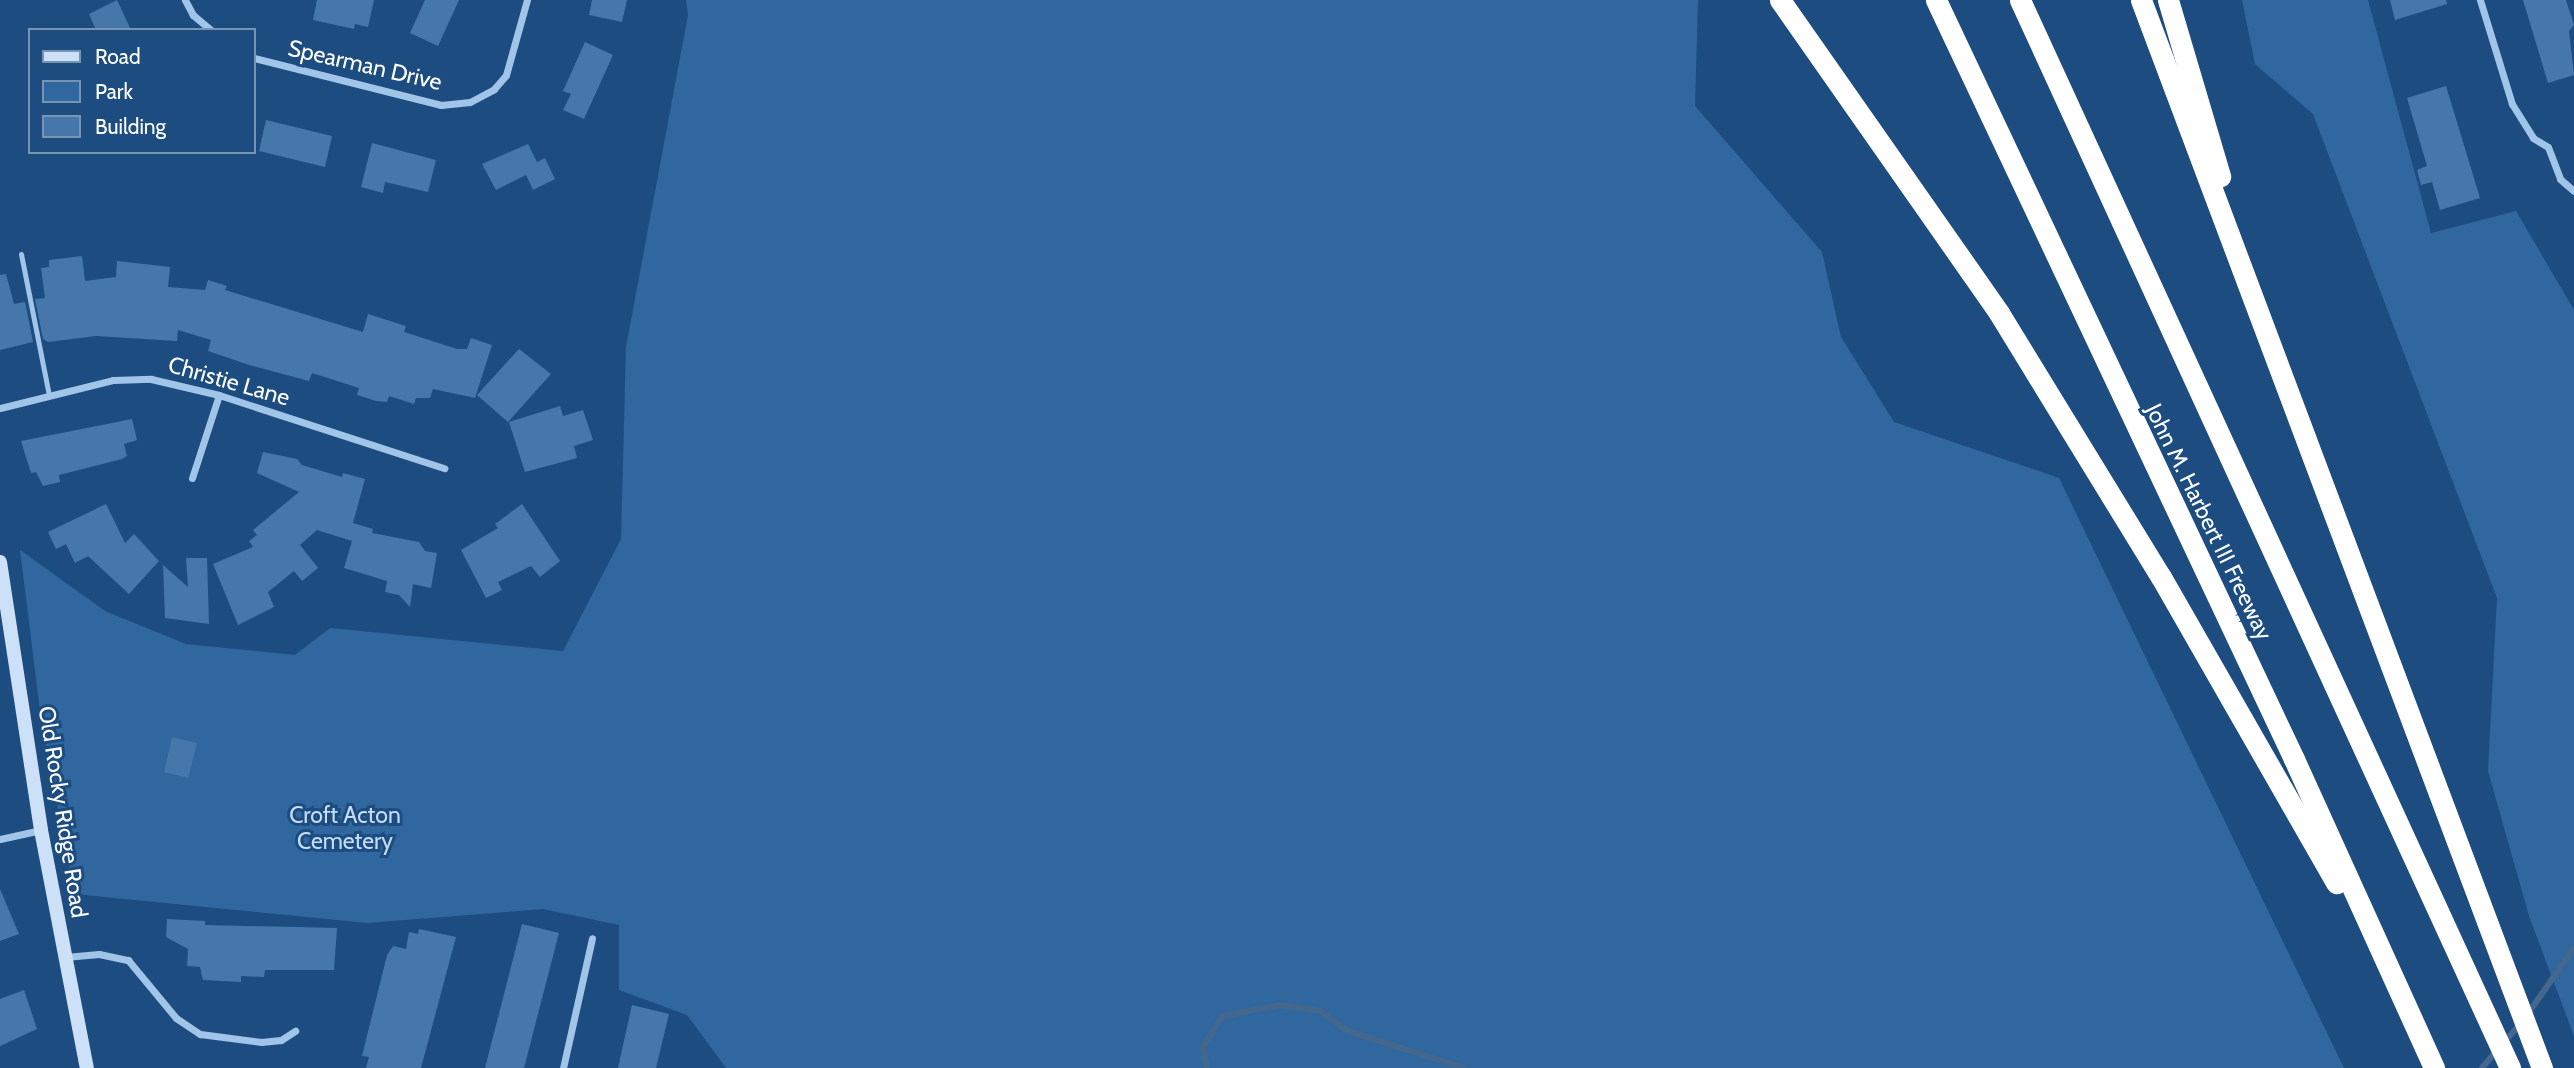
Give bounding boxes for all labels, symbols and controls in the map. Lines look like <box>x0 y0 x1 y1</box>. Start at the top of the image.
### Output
legend <box>28 28 256 154</box>
street label: Spearman Drive <box>285 34 445 96</box>
text: Road <box>95 44 141 69</box>
text: Park <box>95 79 133 104</box>
text: Building <box>95 114 166 139</box>
street label: Christie Lane <box>165 350 293 412</box>
street label: John M. Harbert III Freeway <box>2140 399 2278 645</box>
street label: Old Rocky Ridge Road <box>33 704 93 920</box>
park label: Croft Acton Cemetery <box>289 801 401 855</box>

